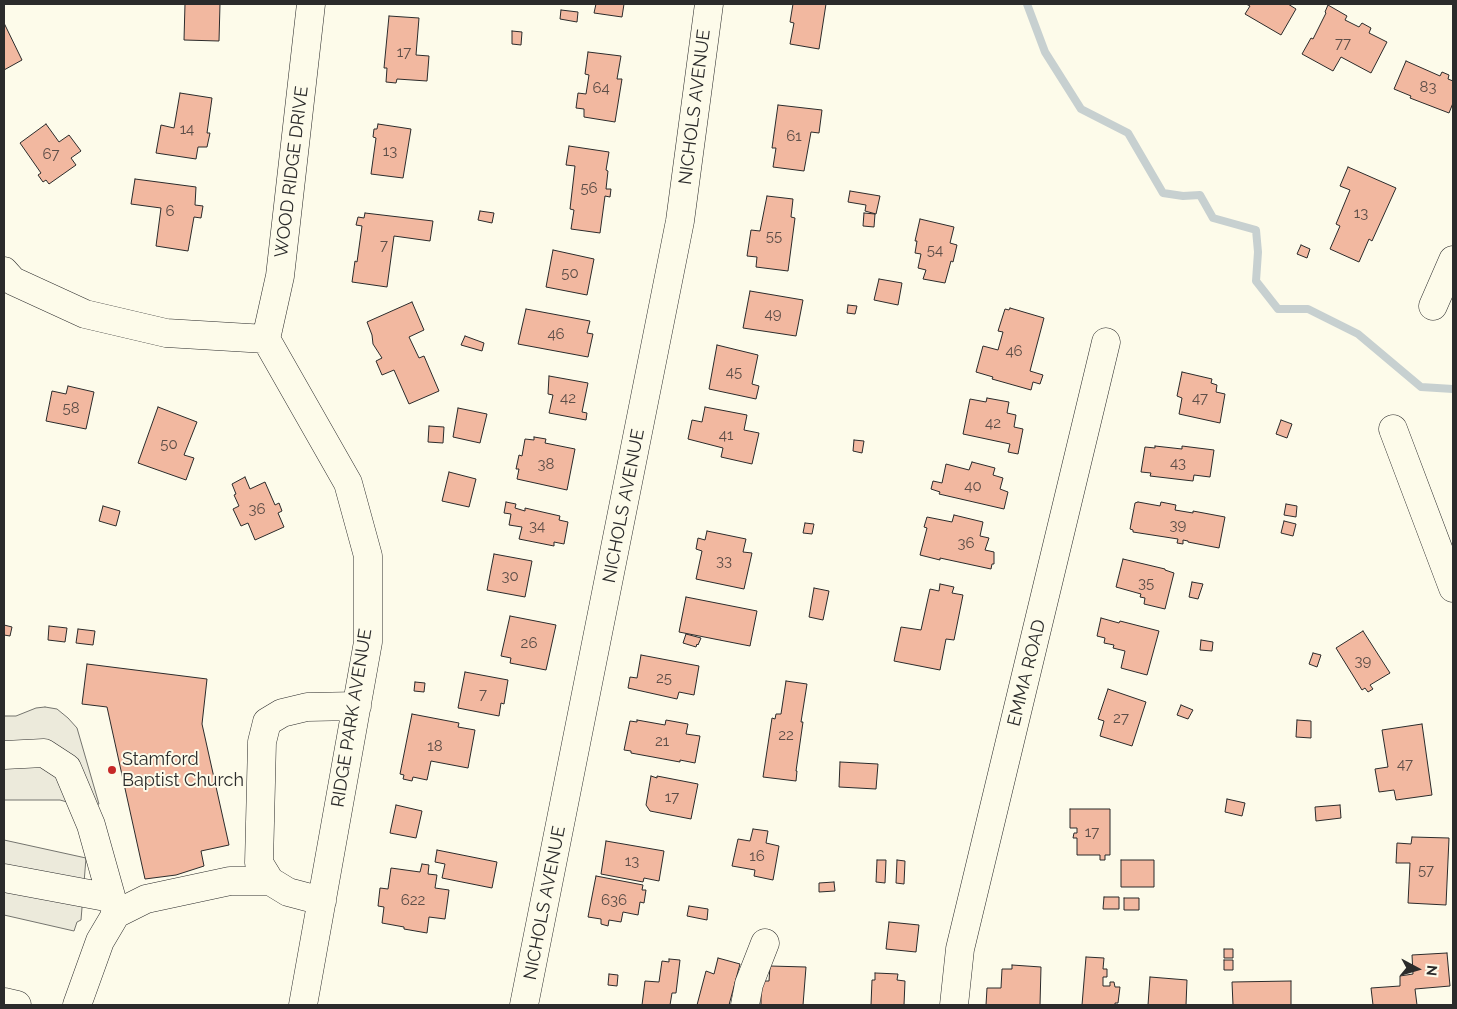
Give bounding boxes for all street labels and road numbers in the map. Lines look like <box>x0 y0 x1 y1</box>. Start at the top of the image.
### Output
street label: NICHOLS AVENUE <box>675 28 715 186</box>
street label: WOOD RIDGE DRIVE <box>271 85 313 259</box>
street label: NICHOLS AVENUE <box>598 427 650 585</box>
street label: EMMA ROAD <box>1003 617 1051 729</box>
street label: RIDGE PARK AVENUE <box>327 627 377 809</box>
street label: NICHOLS AVENUE <box>519 824 571 982</box>

